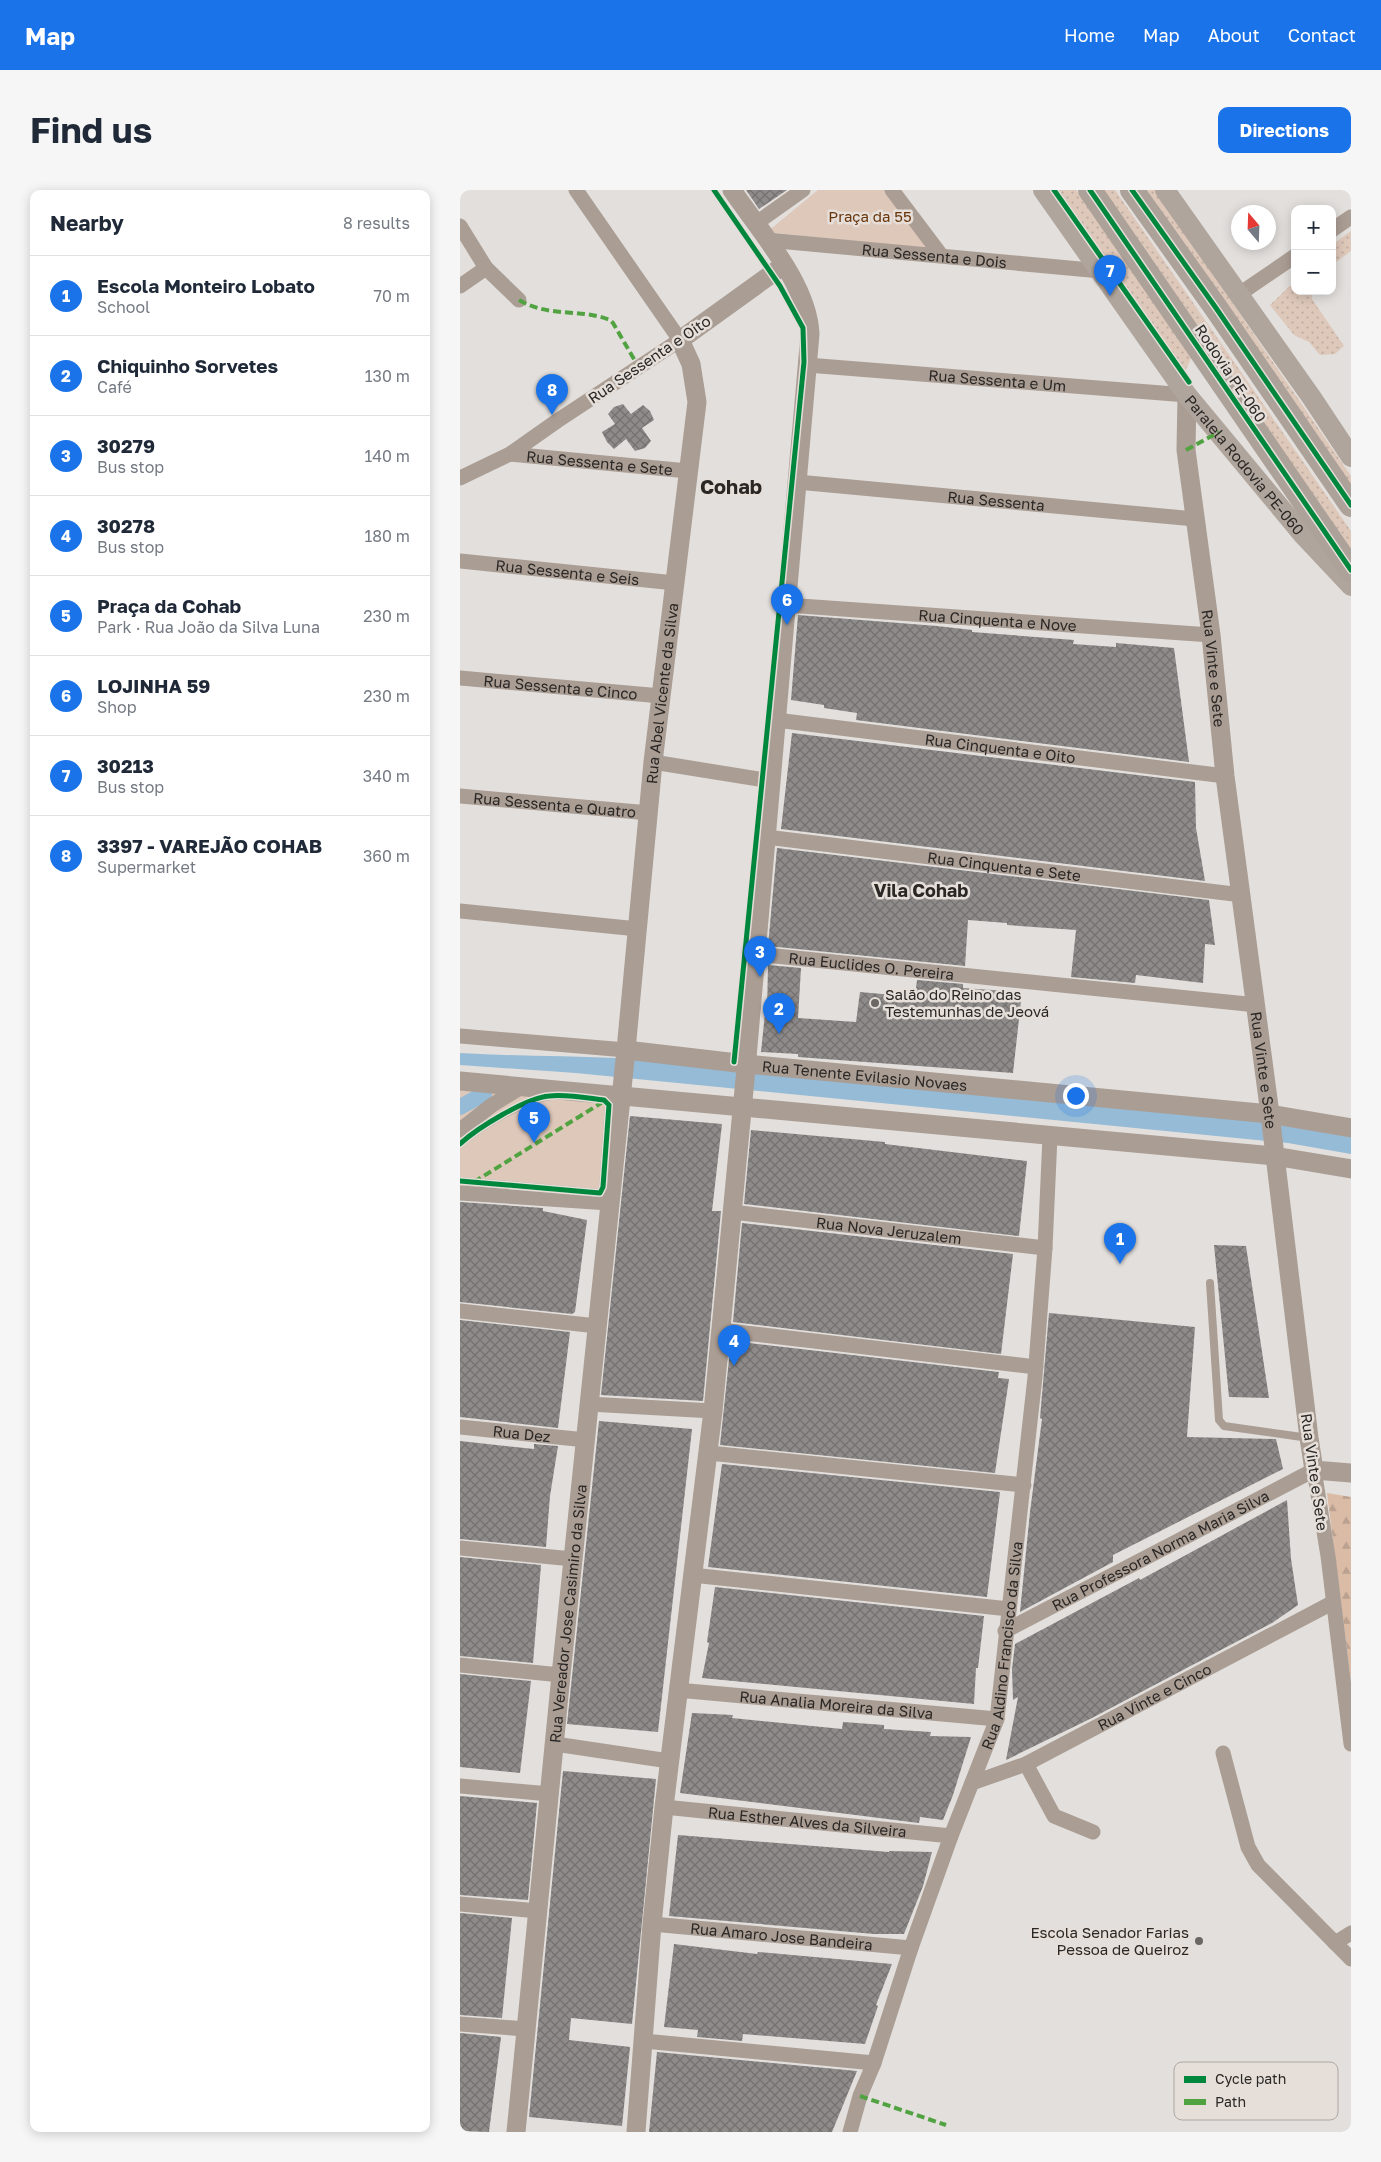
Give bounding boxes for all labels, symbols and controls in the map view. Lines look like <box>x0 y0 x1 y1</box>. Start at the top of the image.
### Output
text: Map <box>25 21 75 50</box>
text: Home <box>1064 24 1115 46</box>
text: Map <box>1143 24 1180 46</box>
text: About <box>1208 24 1260 46</box>
text: Contact <box>1288 24 1356 46</box>
button: Directions <box>1218 107 1351 153</box>
text: Find us <box>30 109 152 151</box>
north arrow <box>1231 205 1276 250</box>
map controls <box>1291 205 1336 295</box>
button: + <box>1291 205 1336 250</box>
park label: Praça da 55 <box>828 207 912 225</box>
text: Nearby <box>50 210 124 236</box>
text: 8 results <box>343 213 410 233</box>
street label: Rua Sessenta e Dois <box>861 240 1008 271</box>
button: − <box>1291 250 1336 295</box>
pin: 7 <box>1094 255 1126 296</box>
text: Escola Monteiro Lobato <box>97 274 315 297</box>
text: 1 <box>62 286 70 306</box>
text: 70 m <box>373 286 410 306</box>
text: School <box>97 297 150 317</box>
street label: Rua Sessenta e Oito <box>584 311 714 407</box>
street label: Rodovia PE-060 <box>1192 321 1270 425</box>
text: Chiquinho Sorvetes <box>97 354 278 377</box>
text: 2 <box>61 366 71 386</box>
text: 130 m <box>365 366 410 386</box>
street label: Rua Sessenta e Um <box>928 366 1067 394</box>
pin: 8 <box>536 374 568 415</box>
text: Café <box>97 377 132 397</box>
street label: Paralela Rodovia PE-060 <box>1181 391 1308 538</box>
text: 30279 <box>97 434 155 457</box>
text: 3 <box>61 446 71 466</box>
text: 140 m <box>364 446 410 466</box>
street label: Rua Sessenta e Sete <box>526 447 674 479</box>
text: Bus stop <box>97 457 164 477</box>
district label: Cohab <box>700 474 762 498</box>
street label: Rua Sessenta <box>947 487 1046 514</box>
text: 30278 <box>97 514 155 537</box>
text: 4 <box>61 526 71 546</box>
text: 180 m <box>364 526 410 546</box>
text: Bus stop <box>97 537 164 557</box>
street label: Rua Sessenta e Seis <box>495 556 640 588</box>
pin: 6 <box>771 584 803 625</box>
text: Praça da Cohab <box>97 594 241 617</box>
street label: Rua Abel Vicente da Silva <box>642 602 681 785</box>
street label: Rua Cinquenta e Nove <box>918 605 1077 635</box>
text: 5 <box>61 606 71 626</box>
text: 230 m <box>363 606 410 626</box>
street label: Rua Vinte e Sete <box>1199 608 1229 728</box>
text: Park · Rua João da Silva Luna <box>97 617 320 637</box>
street label: Rua Sessenta e Cinco <box>483 671 638 703</box>
text: LOJINHA 59 <box>97 674 210 697</box>
text: 6 <box>61 686 71 706</box>
text: 230 m <box>363 686 410 706</box>
text: Shop <box>97 697 137 717</box>
street label: Rua Cinquenta e Oito <box>924 730 1077 766</box>
text: 30213 <box>97 754 154 777</box>
text: 7 <box>62 766 70 786</box>
text: 340 m <box>363 766 410 786</box>
text: Bus stop <box>97 777 164 797</box>
street label: Rua Sessenta e Quatro <box>473 788 637 821</box>
text: 3397 - VAREJÃO COHAB <box>97 834 322 857</box>
text: 8 <box>61 846 71 866</box>
text: 360 m <box>363 846 410 866</box>
street label: Rua Cinquenta e Sete <box>926 848 1082 884</box>
text: Supermarket <box>97 857 196 877</box>
district label: Vila Cohab <box>874 879 968 901</box>
pin: 3 <box>744 936 776 977</box>
street label: Rua Euclides O. Pereira <box>788 948 955 983</box>
place label: Salão do Reino das Testemunhas de Jeová <box>885 985 1049 1020</box>
pin: 2 <box>763 993 795 1034</box>
marker: Salão do Reino das Testemunhas de Jeová <box>869 997 881 1009</box>
street label: Rua Vinte e Sete <box>1247 1010 1281 1130</box>
street label: Rua Tenente Evilasio Novaes <box>761 1057 968 1094</box>
your location <box>1063 1083 1089 1109</box>
pin: 5 <box>518 1102 550 1143</box>
street label: Rua Nova Jeruzalem <box>815 1213 963 1247</box>
pin: 1 <box>1104 1223 1136 1264</box>
pin: 4 <box>718 1325 750 1366</box>
street label: Rua Vinte e Sete <box>1298 1412 1332 1532</box>
street label: Rua Dez <box>492 1421 552 1445</box>
street label: Rua Vereador Jose Casimiro da Silva <box>545 1483 590 1744</box>
street label: Rua Professora Norma Maria Silva <box>1049 1486 1272 1614</box>
street label: Rua Aldino Francisco da Silva <box>977 1541 1026 1752</box>
street label: Rua Vinte e Cinco <box>1094 1659 1214 1734</box>
street label: Rua Analia Moreira da Silva <box>739 1687 934 1722</box>
street label: Rua Esther Alves da Silveira <box>707 1802 907 1840</box>
street label: Rua Amaro Jose Bandeira <box>689 1919 874 1953</box>
place label: Escola Senador Farias Pessoa de Queiroz <box>1030 1923 1189 1958</box>
marker: Escola Senador Farias Pessoa de Queiroz <box>1193 1935 1205 1947</box>
legend <box>1174 2062 1338 2120</box>
text: Cycle path <box>1215 2070 1286 2087</box>
text: Path <box>1215 2093 1246 2110</box>

